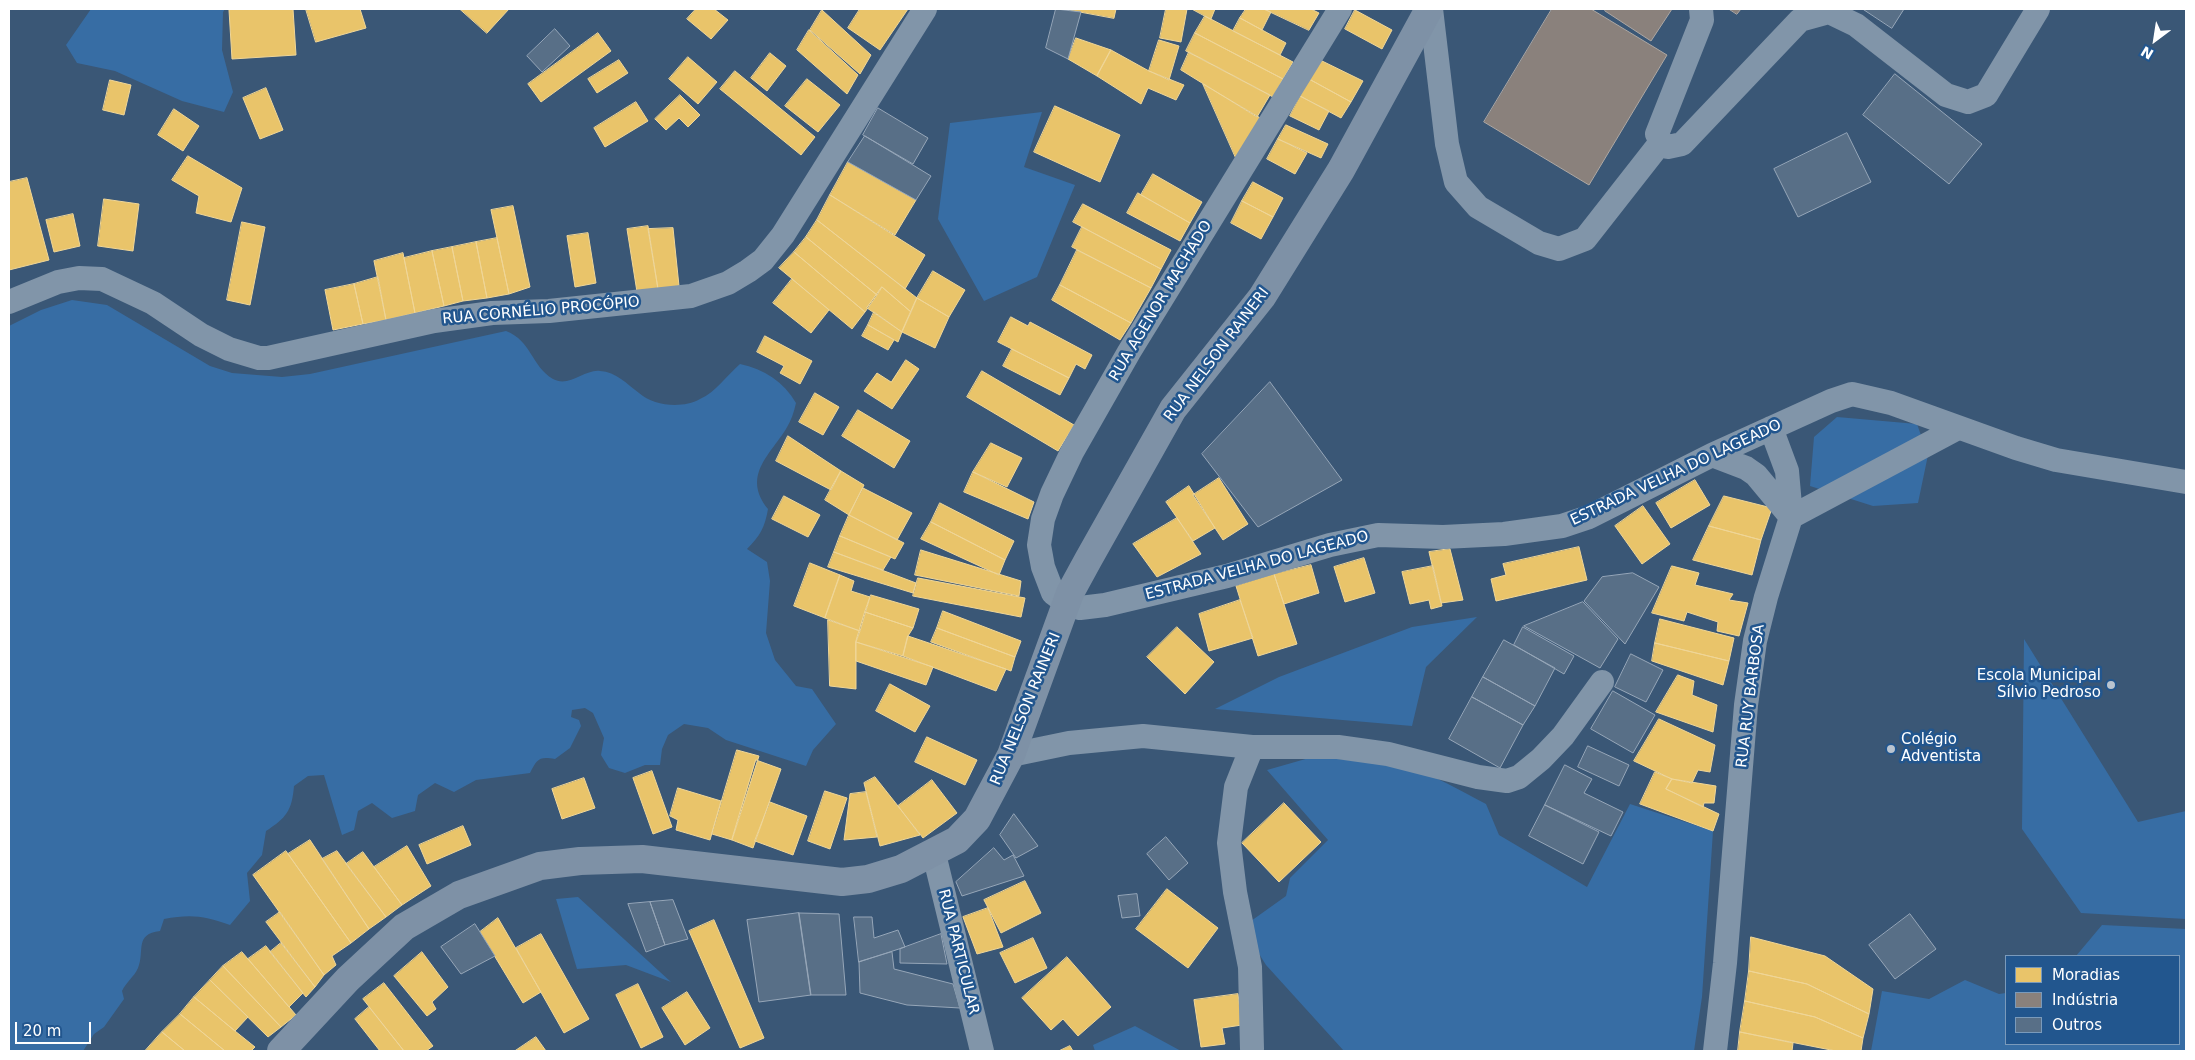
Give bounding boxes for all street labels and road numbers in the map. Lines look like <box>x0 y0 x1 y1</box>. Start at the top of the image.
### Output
street label: RUA AGENOR MACHADO <box>1106 217 1216 385</box>
street label: RUA NELSON RAINERI <box>1161 285 1273 425</box>
street label: RUA CORNÉLIO PROCÓPIO <box>442 293 640 329</box>
street label: ESTRADA VELHA DO LAGEADO <box>1568 416 1784 530</box>
street label: ESTRADA VELHA DO LAGEADO <box>1143 527 1371 605</box>
street label: RUA RUY BARBOSA <box>1733 623 1769 769</box>
street label: RUA NELSON RAINERI <box>987 630 1065 788</box>
street label: RUA PARTICULAR <box>934 887 982 1017</box>

